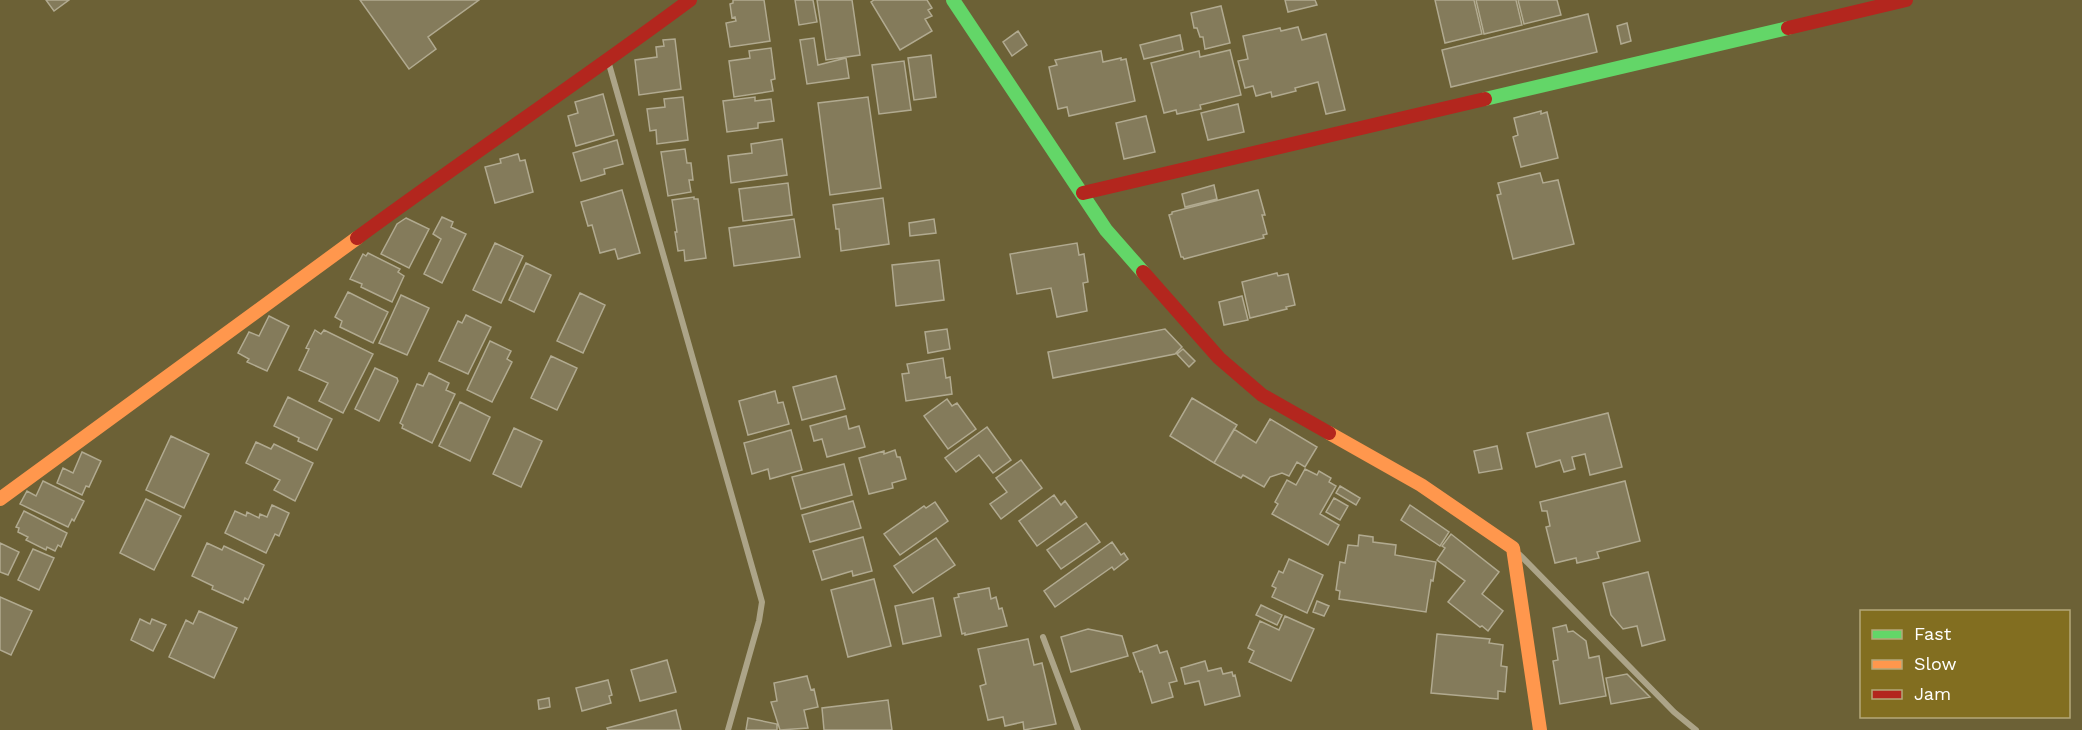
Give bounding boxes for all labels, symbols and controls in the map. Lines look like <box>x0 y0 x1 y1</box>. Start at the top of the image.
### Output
legend <box>1860 610 2070 718</box>
text: Fast <box>1914 623 1952 644</box>
text: Slow <box>1914 653 1957 674</box>
text: Jam <box>1914 683 1951 704</box>

